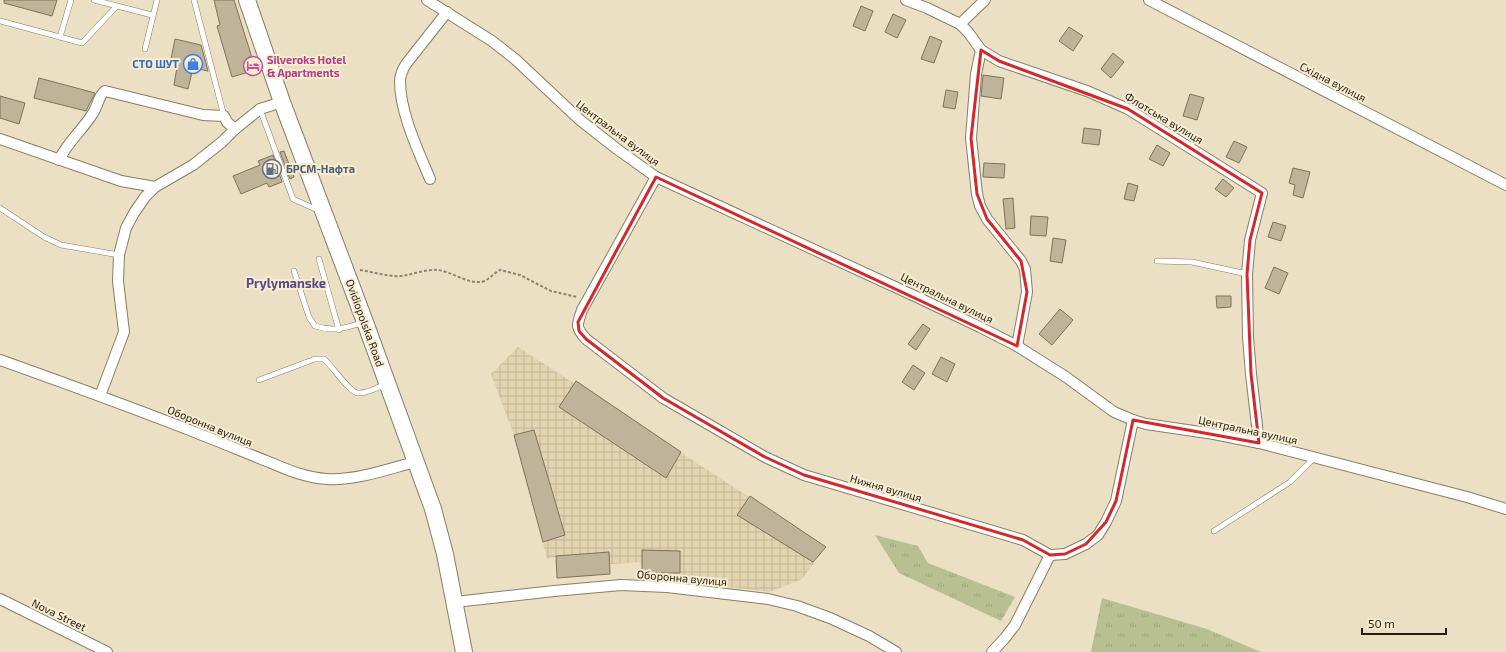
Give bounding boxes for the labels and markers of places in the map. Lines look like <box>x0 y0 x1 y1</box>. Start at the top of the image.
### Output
shop icon: СТО ШУТ <box>182 53 204 75</box>
place label: Silveroks Hotel & Apartments <box>267 53 346 79</box>
hotel icon: Silveroks Hotel & Apartments <box>242 55 264 77</box>
place label: СТО ШУТ <box>132 57 179 70</box>
fuel station icon: БРСМ-Нафта <box>261 158 283 180</box>
place label: БРСМ-Нафта <box>286 162 355 175</box>

